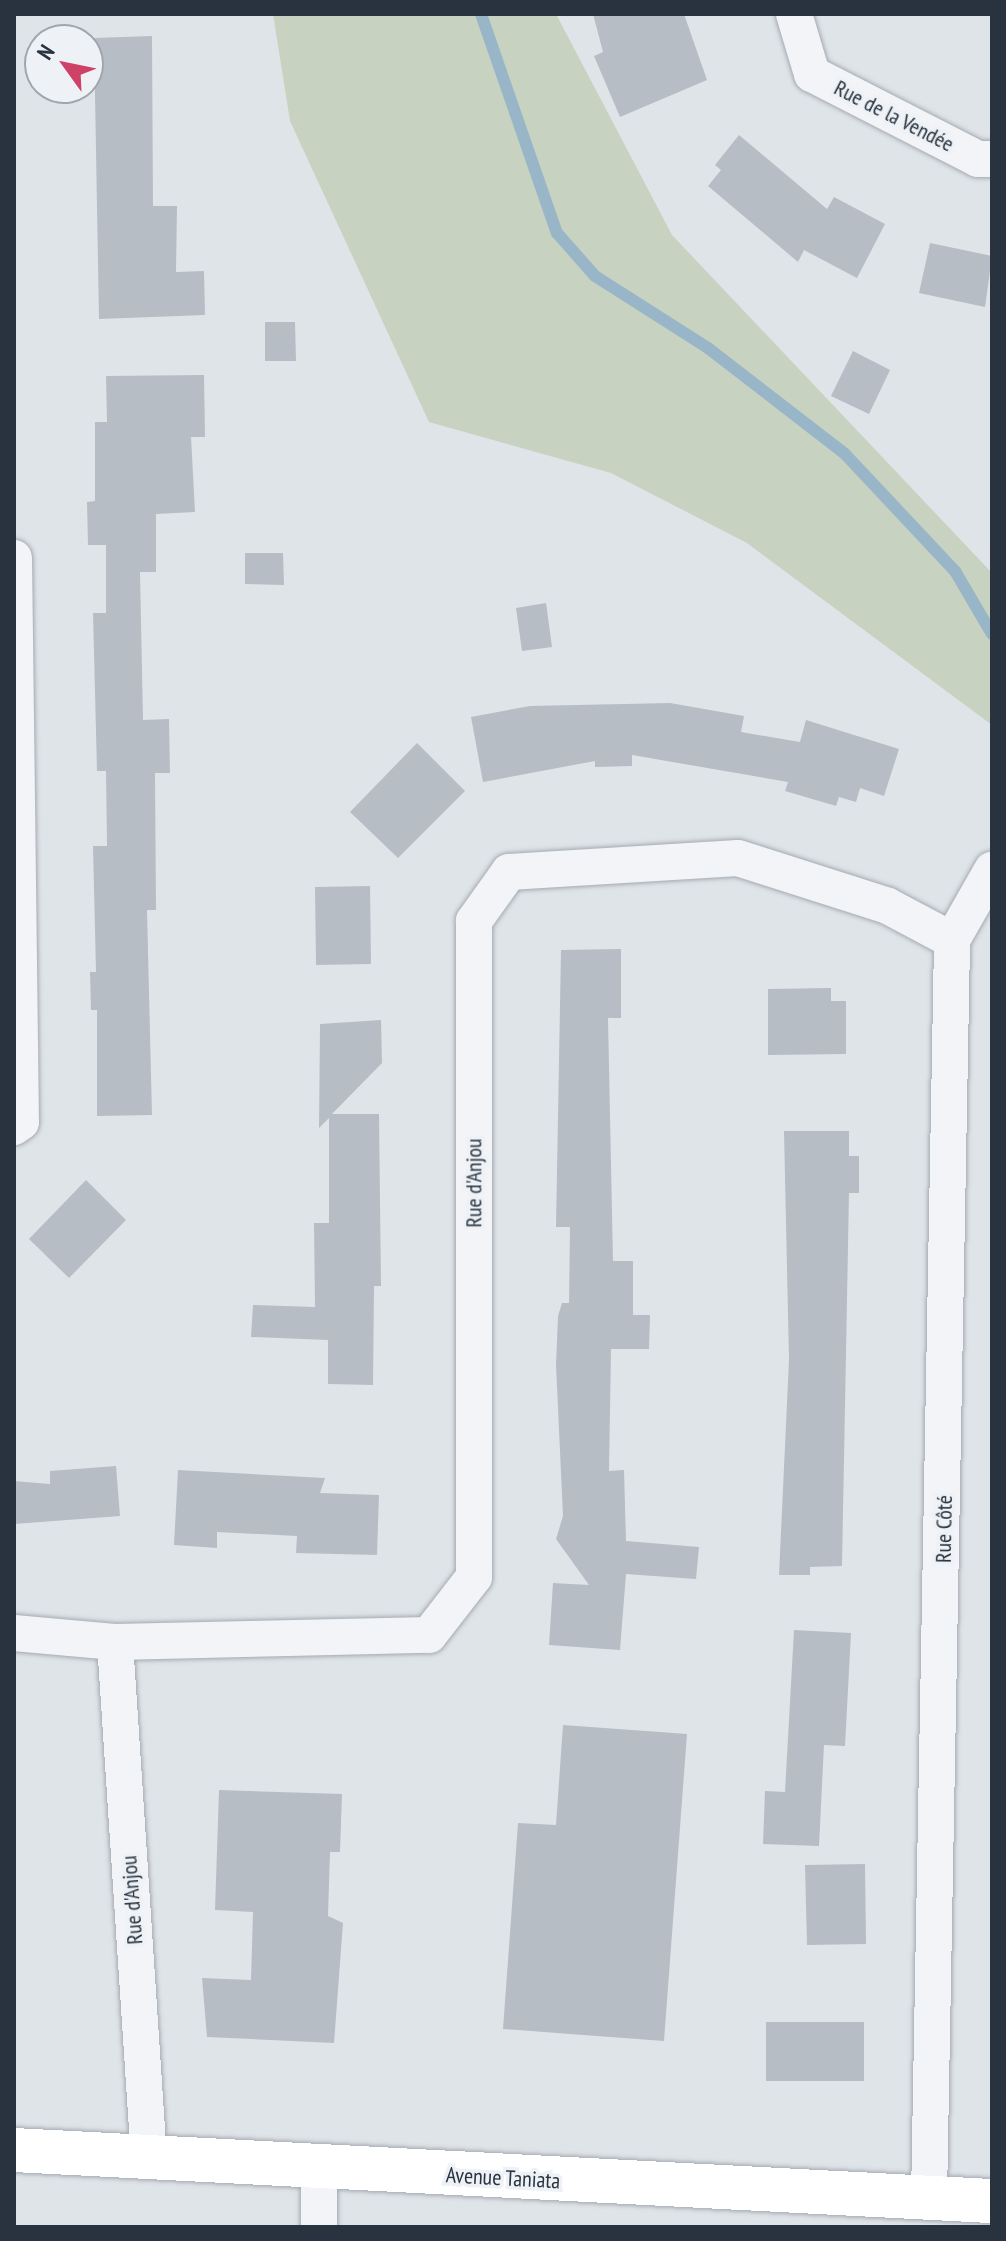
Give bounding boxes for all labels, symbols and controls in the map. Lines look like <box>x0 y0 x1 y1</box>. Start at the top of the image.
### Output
north arrow <box>24 24 104 104</box>
text: N <box>31 39 61 65</box>
street label: Rue de la Vendée <box>830 74 958 158</box>
street label: Rue d'Anjou <box>461 1138 487 1228</box>
street label: Rue Côté <box>930 1495 958 1563</box>
street label: Rue d'Anjou <box>116 1855 148 1945</box>
street label: Avenue Taniata <box>445 2162 561 2194</box>

